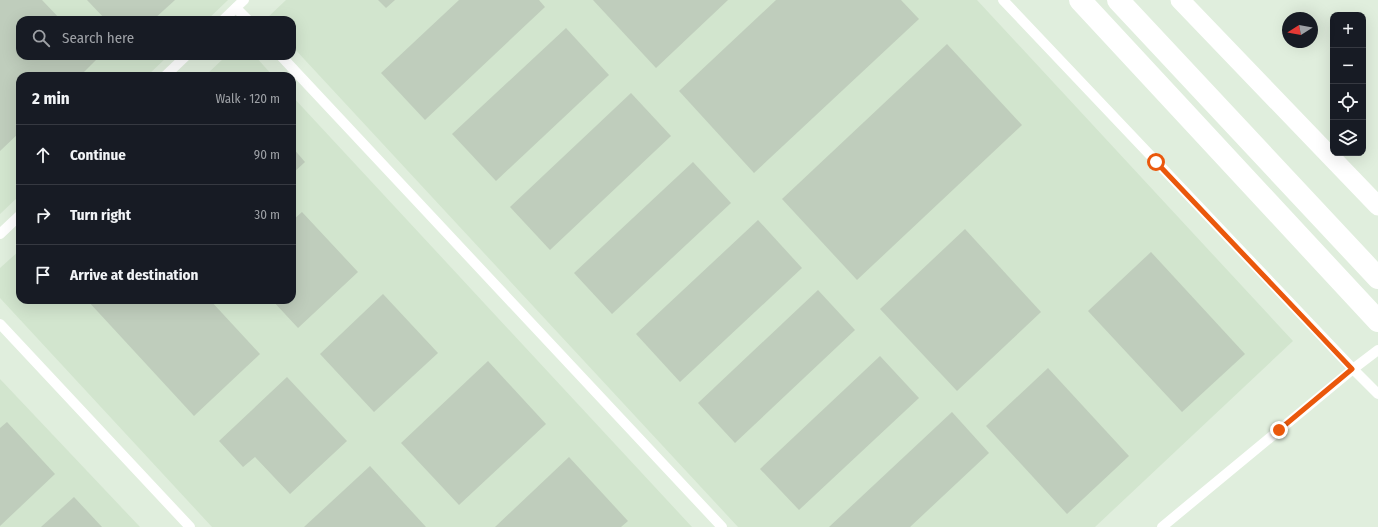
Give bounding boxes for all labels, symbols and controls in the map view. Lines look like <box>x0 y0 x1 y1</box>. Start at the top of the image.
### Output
north arrow <box>1282 12 1318 48</box>
map controls <box>1330 12 1366 156</box>
button: + <box>1330 12 1366 48</box>
search box <box>16 16 296 60</box>
icon: search <box>30 27 52 49</box>
text: Search here <box>62 29 134 47</box>
button: − <box>1330 48 1366 84</box>
button: locate <box>1330 84 1366 120</box>
text: 2 min <box>32 88 70 109</box>
text: Walk · 120 m <box>215 91 280 106</box>
button: layers <box>1330 120 1366 156</box>
icon: ahead <box>32 144 54 166</box>
text: Continue <box>70 146 126 164</box>
text: 90 m <box>254 147 280 162</box>
route start <box>1147 153 1165 171</box>
icon: right <box>32 204 54 226</box>
text: Turn right <box>70 206 131 224</box>
text: 30 m <box>254 207 280 222</box>
icon: arrive <box>32 264 54 286</box>
text: Arrive at destination <box>70 266 198 284</box>
route end <box>1270 421 1288 439</box>

